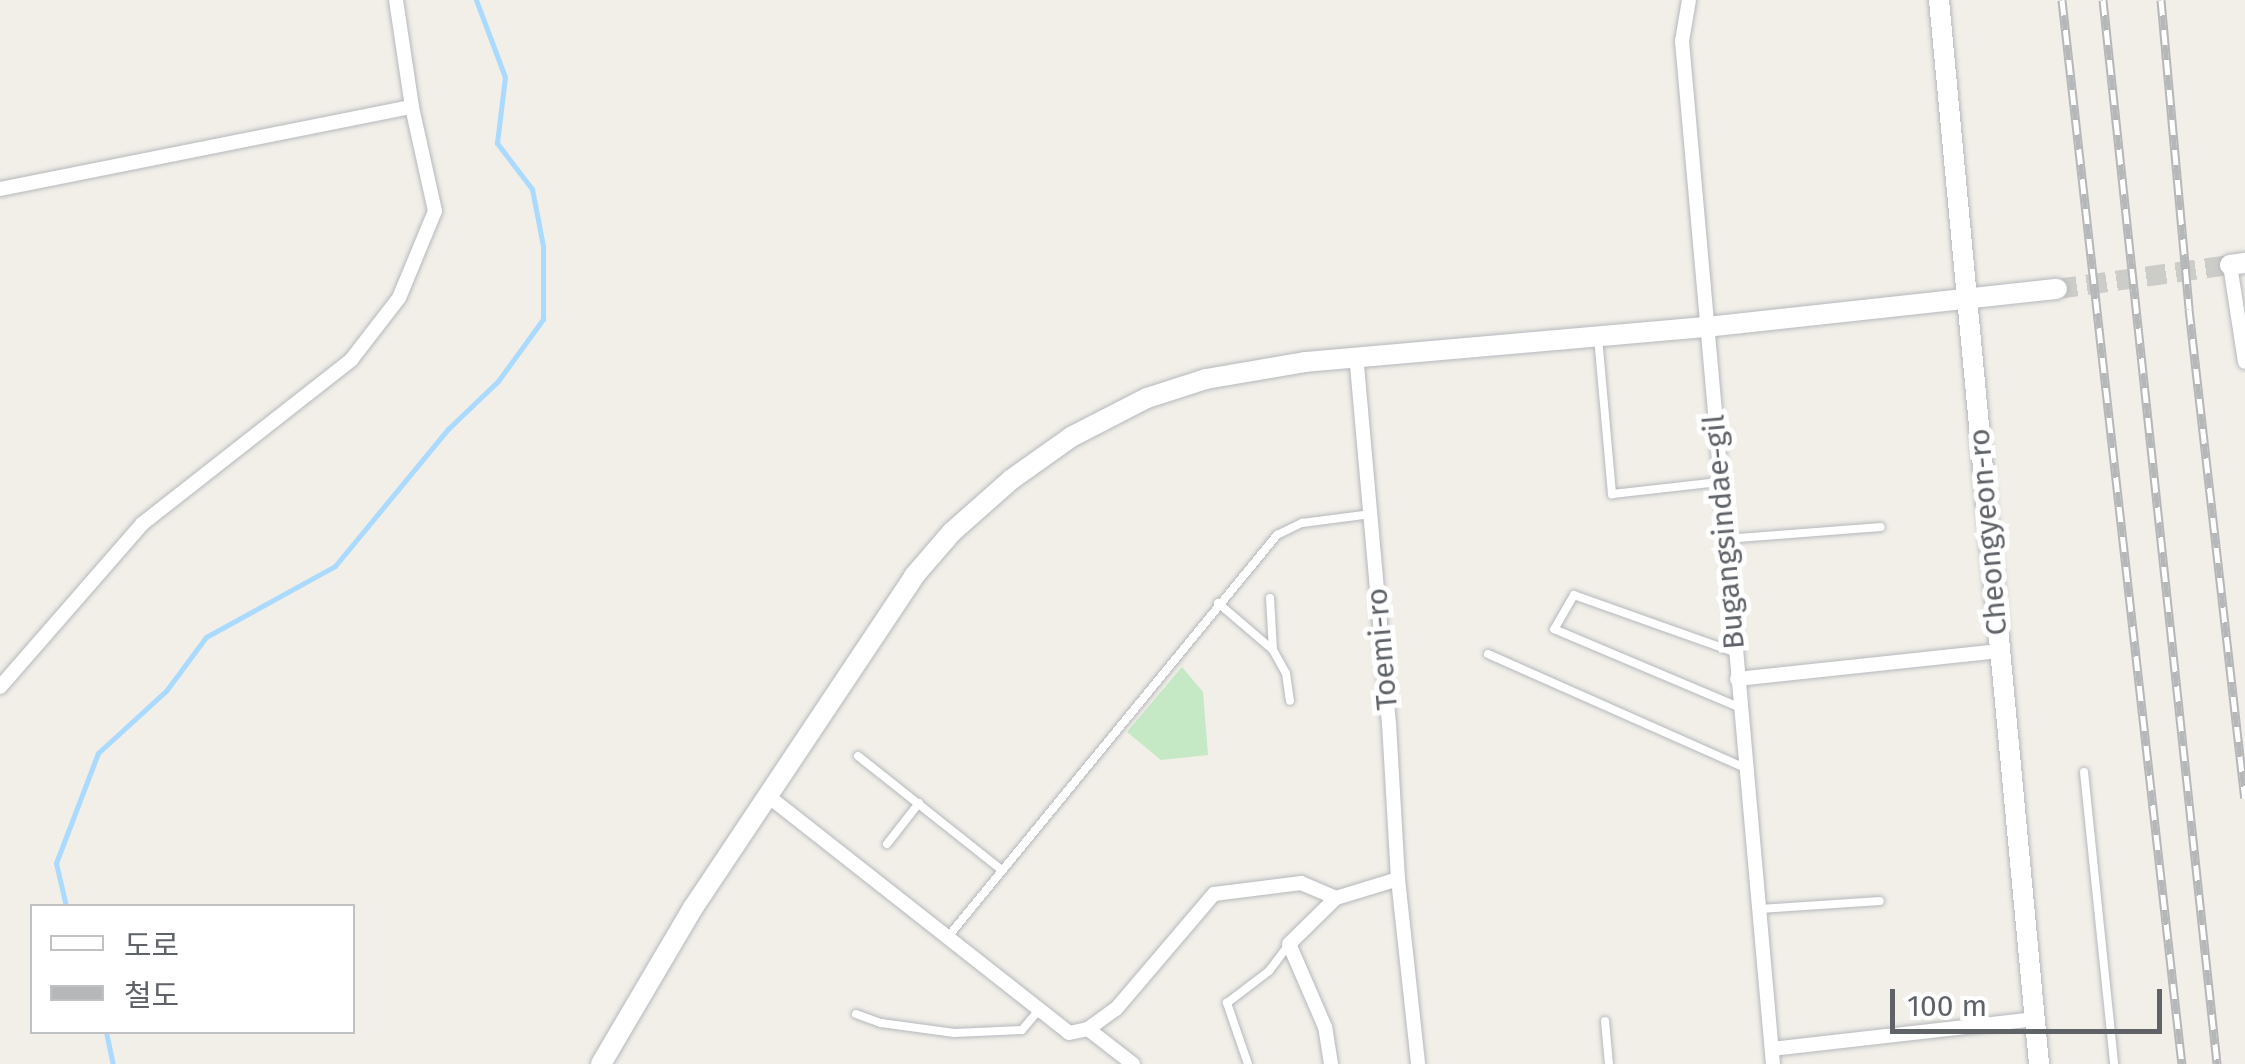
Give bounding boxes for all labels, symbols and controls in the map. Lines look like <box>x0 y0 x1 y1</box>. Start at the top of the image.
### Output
street label: Bugangsindae-gil <box>1696 413 1752 651</box>
street label: Cheongyeon-ro <box>1961 427 2015 637</box>
street label: Toemi-ro <box>1359 587 1405 711</box>
legend <box>30 904 355 1034</box>
text: 도로 <box>124 928 179 964</box>
scale bar <box>1895 969 2168 1031</box>
text: 철도 <box>124 978 179 1014</box>
text: 100 m <box>1907 988 1987 1024</box>

